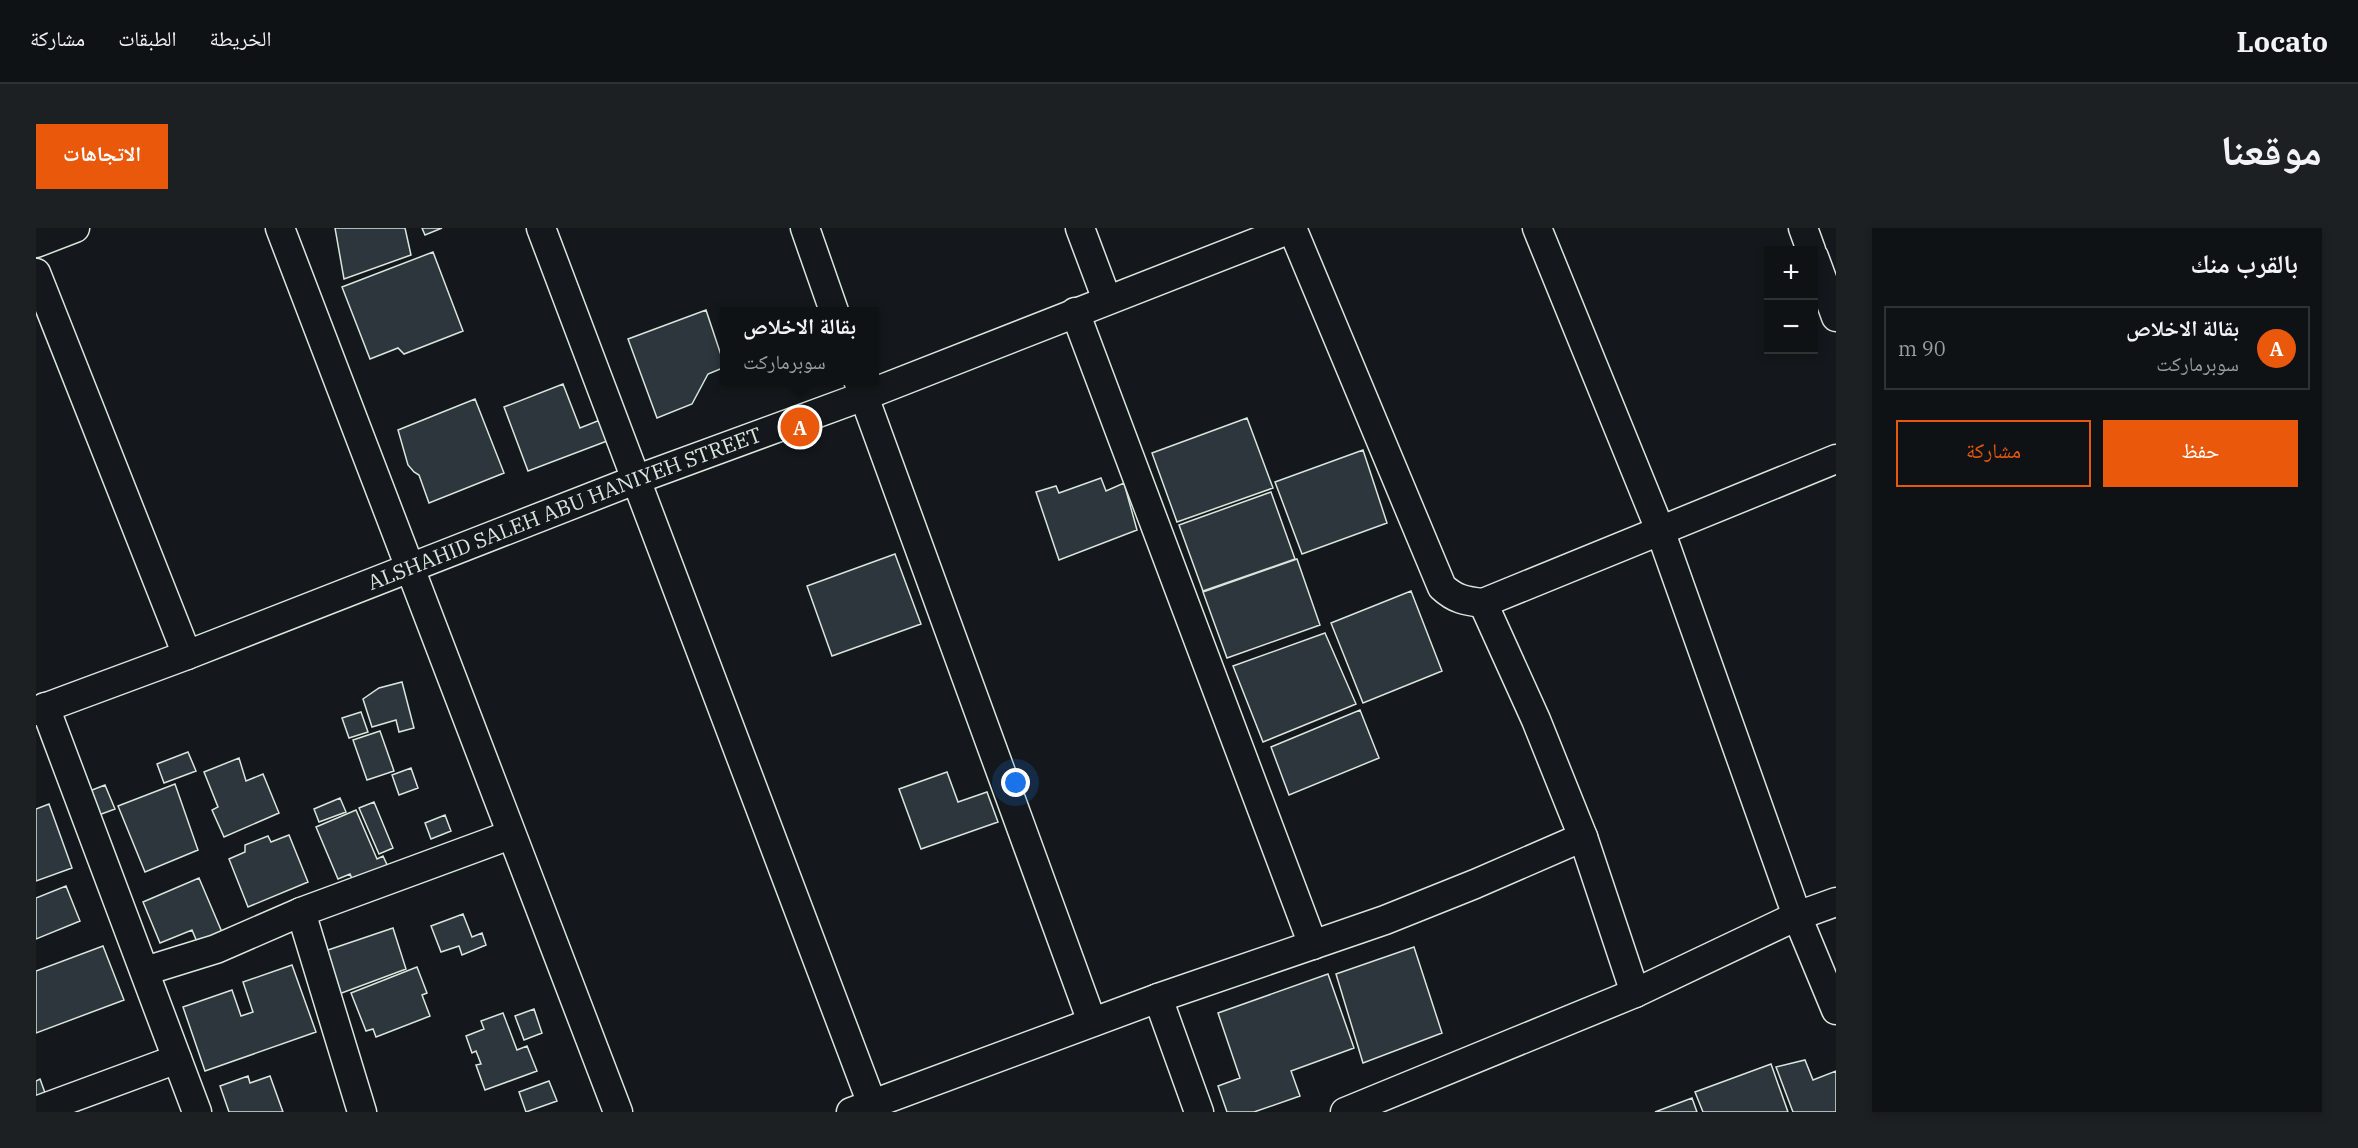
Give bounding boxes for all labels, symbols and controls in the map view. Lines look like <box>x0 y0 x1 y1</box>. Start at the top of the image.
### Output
text: Locato <box>2236 23 2328 60</box>
text: مشاركة <box>30 24 85 52</box>
text: الطبقات <box>118 24 177 52</box>
text: الخريطة <box>210 24 271 52</box>
text: موقعنا <box>2221 122 2322 177</box>
button: الاتجاهات <box>36 124 168 189</box>
map controls <box>1764 246 1818 354</box>
button: + <box>1764 246 1818 300</box>
text: بالقرب منك <box>2190 246 2298 280</box>
button: − <box>1764 300 1818 354</box>
popup <box>720 307 879 385</box>
text: بقالة الاخلاص <box>743 311 856 340</box>
text: بقالة الاخلاص <box>2126 313 2239 342</box>
text: 90 m <box>1898 335 1946 362</box>
text: A <box>2270 335 2284 362</box>
text: سوبرماركت <box>743 348 826 375</box>
text: سوبرماركت <box>2156 350 2239 377</box>
pin: A <box>780 404 819 450</box>
street label: ALSHAHID SALEH ABU HANIYEH STREET <box>363 420 765 596</box>
button: مشاركة <box>1896 420 2091 487</box>
button: حفظ <box>2103 420 2298 487</box>
your location <box>1001 768 1030 797</box>

